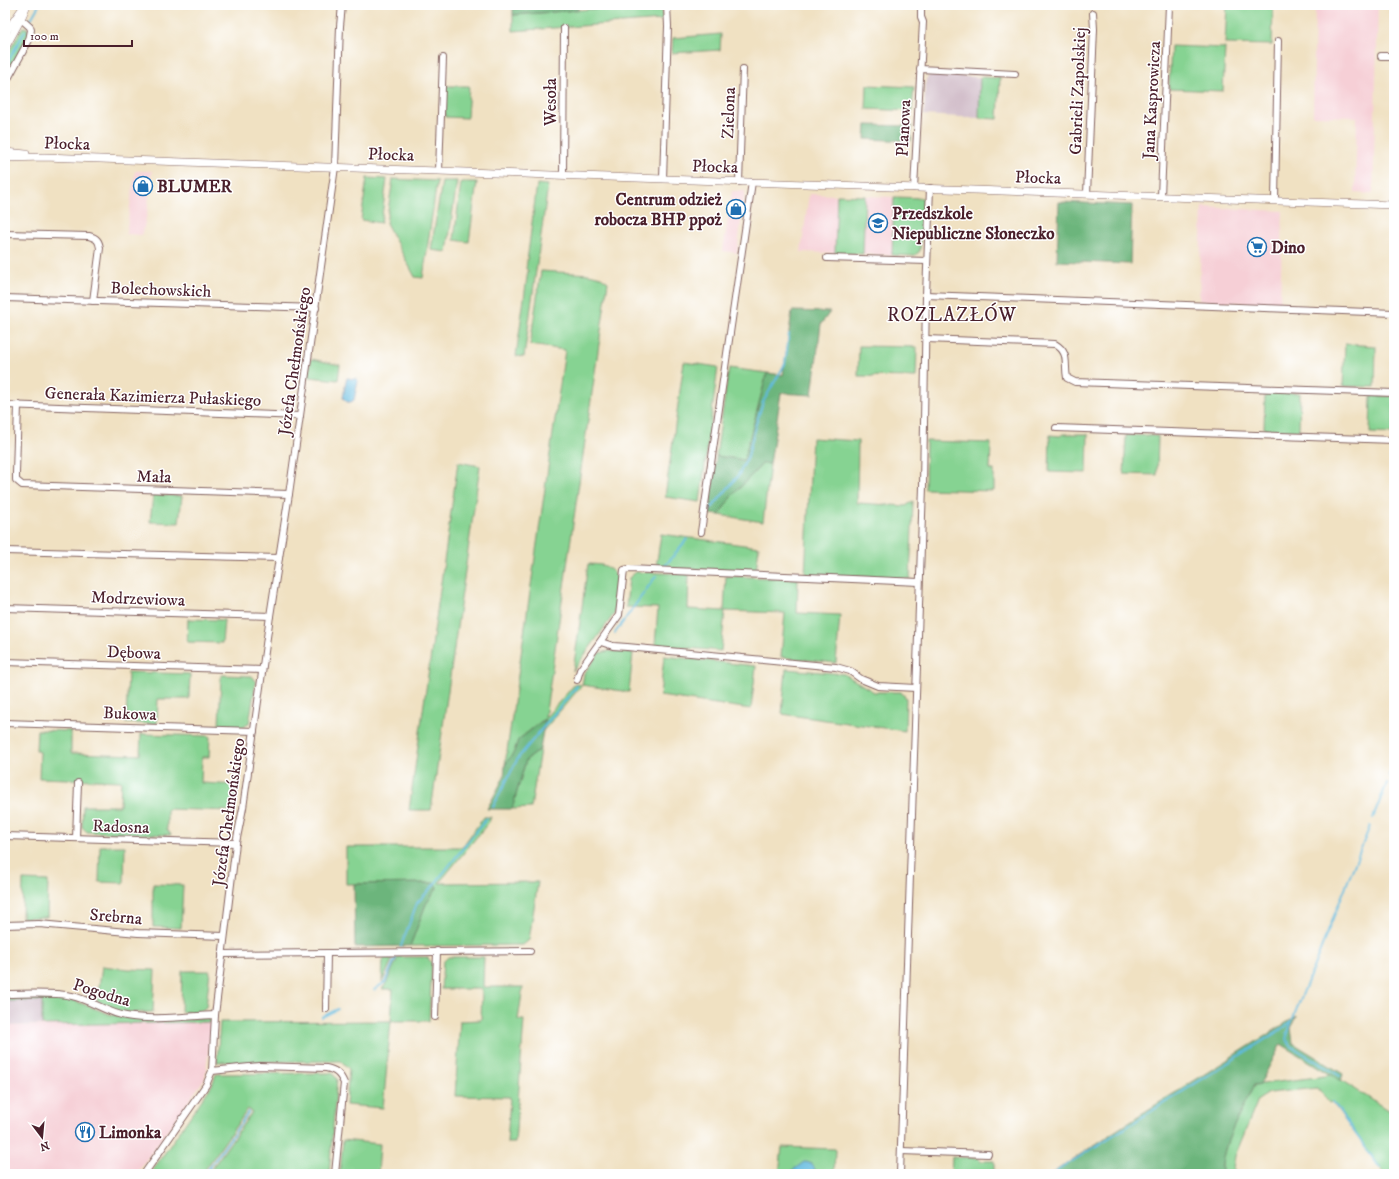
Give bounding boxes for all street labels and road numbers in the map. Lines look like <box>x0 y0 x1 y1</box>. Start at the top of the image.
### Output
street label: Gabrieli Zapolskiej <box>1065 27 1091 155</box>
street label: Jana Kasprowicza <box>1138 40 1166 162</box>
street label: Wesoła <box>540 77 562 127</box>
street label: Zielona <box>717 86 741 139</box>
street label: Planowa <box>892 98 917 157</box>
street label: Płocka <box>44 132 91 156</box>
street label: Płocka <box>368 143 415 167</box>
street label: Płocka <box>692 155 739 179</box>
street label: Płocka <box>1015 166 1062 190</box>
street label: Bolechowskich <box>110 277 212 303</box>
street label: Józefa Chełmońskiego <box>273 286 316 439</box>
street label: Generała Kazimierza Pułaskiego <box>44 382 262 412</box>
street label: Mała <box>136 465 173 489</box>
street label: Modrzewiowa <box>90 586 186 612</box>
street label: Dębowa <box>107 641 162 665</box>
street label: Bukowa <box>103 702 158 726</box>
street label: Józefa Chełmońskiego <box>207 737 250 890</box>
street label: Radosna <box>92 815 151 839</box>
street label: Srebrna <box>89 904 144 930</box>
street label: Pogodna <box>70 974 134 1012</box>

